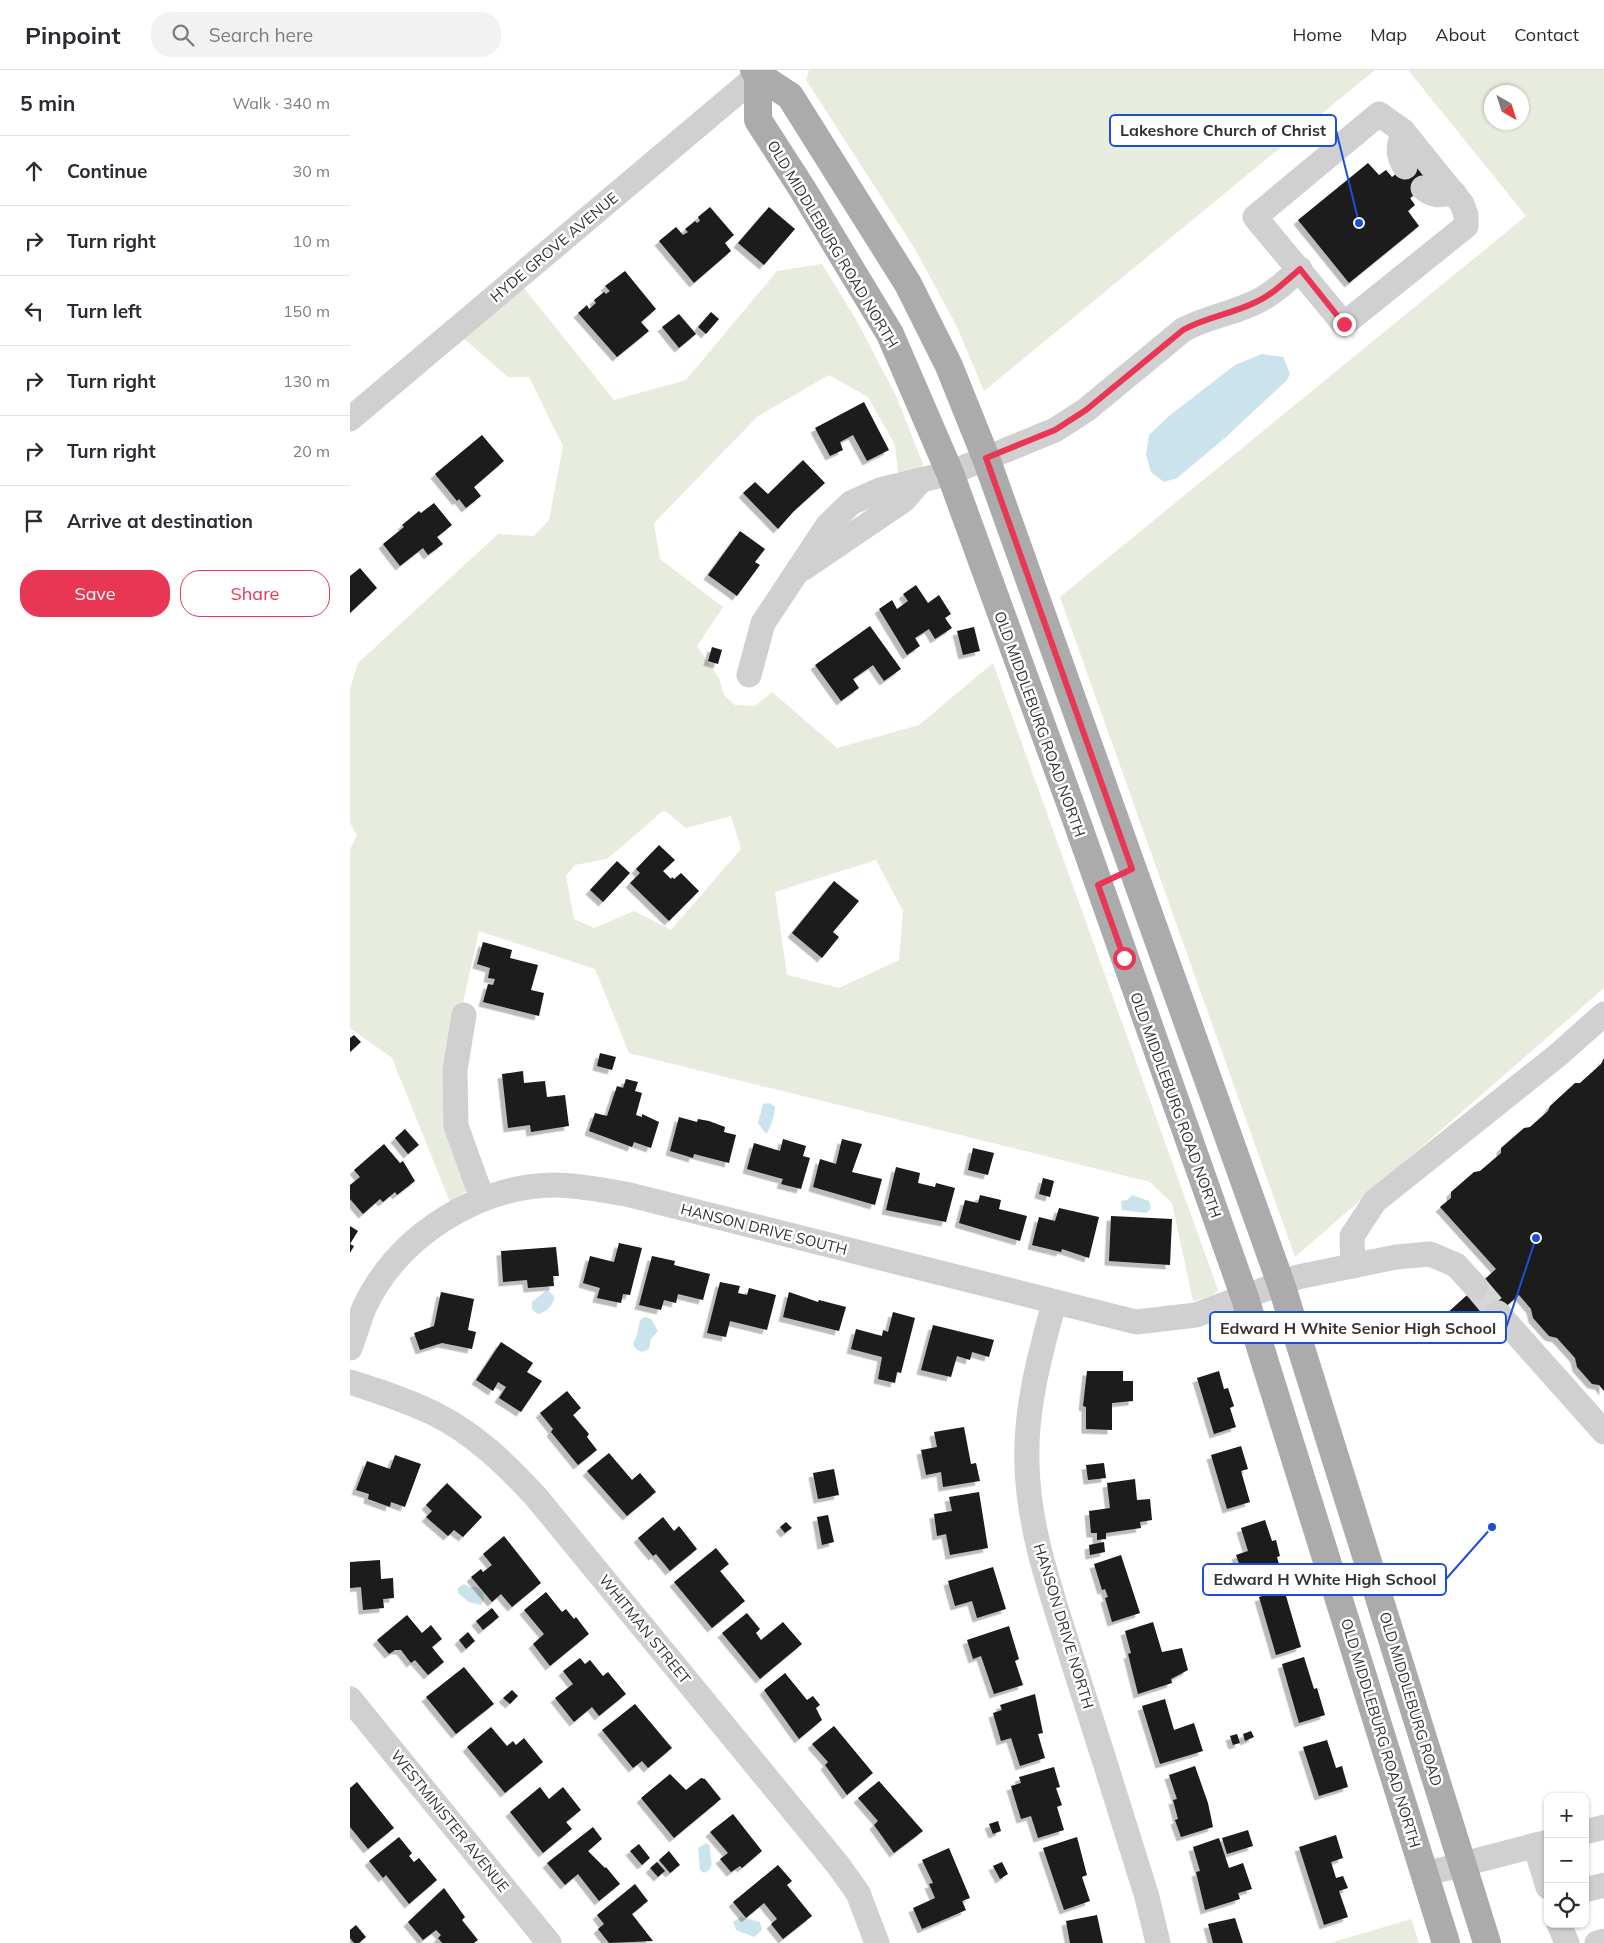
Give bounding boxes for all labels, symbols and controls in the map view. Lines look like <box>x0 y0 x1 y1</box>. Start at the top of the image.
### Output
search box <box>151 12 501 57</box>
text: Pinpoint <box>25 20 121 50</box>
icon: search <box>169 21 197 49</box>
text: Search here <box>209 23 313 47</box>
text: Home <box>1292 23 1342 46</box>
text: Map <box>1370 23 1407 46</box>
text: About <box>1435 23 1486 46</box>
text: Contact <box>1514 23 1579 46</box>
north arrow <box>1484 85 1529 130</box>
text: 5 min <box>20 90 75 116</box>
text: Walk · 340 m <box>232 93 330 113</box>
callout: Lakeshore Church of Christ <box>1110 115 1336 146</box>
text: Lakeshore Church of Christ <box>1120 120 1326 140</box>
street label: OLD MIDDLEBURG ROAD NORTH <box>763 137 903 351</box>
icon: ahead <box>20 157 48 185</box>
text: Continue <box>67 159 147 183</box>
text: 30 m <box>293 161 330 181</box>
street label: HYDE GROVE AVENUE <box>486 188 622 306</box>
icon: right <box>20 227 48 255</box>
text: Turn right <box>67 229 156 253</box>
text: 10 m <box>293 231 330 251</box>
icon: left <box>20 297 48 325</box>
text: Turn left <box>67 299 142 323</box>
text: 150 m <box>283 301 330 321</box>
route end <box>1333 313 1356 336</box>
icon: right <box>20 367 48 395</box>
text: Turn right <box>67 369 156 393</box>
text: 130 m <box>283 371 330 391</box>
icon: right <box>20 437 48 465</box>
text: Turn right <box>67 439 156 463</box>
text: 20 m <box>293 441 330 461</box>
icon: arrive <box>20 507 48 535</box>
text: Arrive at destination <box>67 509 253 533</box>
button: Save <box>20 570 170 617</box>
button: Share <box>180 570 330 617</box>
street label: OLD MIDDLEBURG ROAD NORTH <box>990 609 1090 839</box>
route start <box>1113 947 1136 970</box>
street label: OLD MIDDLEBURG ROAD NORTH <box>1126 990 1226 1220</box>
street label: HANSON DRIVE SOUTH <box>679 1199 849 1259</box>
callout: Edward H White Senior High School <box>1210 1312 1506 1343</box>
text: Edward H White Senior High School <box>1220 1318 1496 1338</box>
street label: HANSON DRIVE NORTH <box>1030 1541 1098 1711</box>
callout: Edward H White High School <box>1203 1564 1446 1595</box>
text: Edward H White High School <box>1213 1569 1437 1589</box>
street label: WHITMAN STREET <box>595 1570 695 1688</box>
street label: OLD MIDDLEBURG ROAD <box>1375 1610 1447 1788</box>
street label: OLD MIDDLEBURG ROAD NORTH <box>1337 1616 1425 1850</box>
street label: WESTMINISTER AVENUE <box>387 1746 513 1896</box>
map controls <box>1544 1793 1589 1928</box>
button: + <box>1544 1793 1589 1838</box>
button: − <box>1544 1838 1589 1883</box>
button: locate <box>1544 1883 1589 1928</box>

